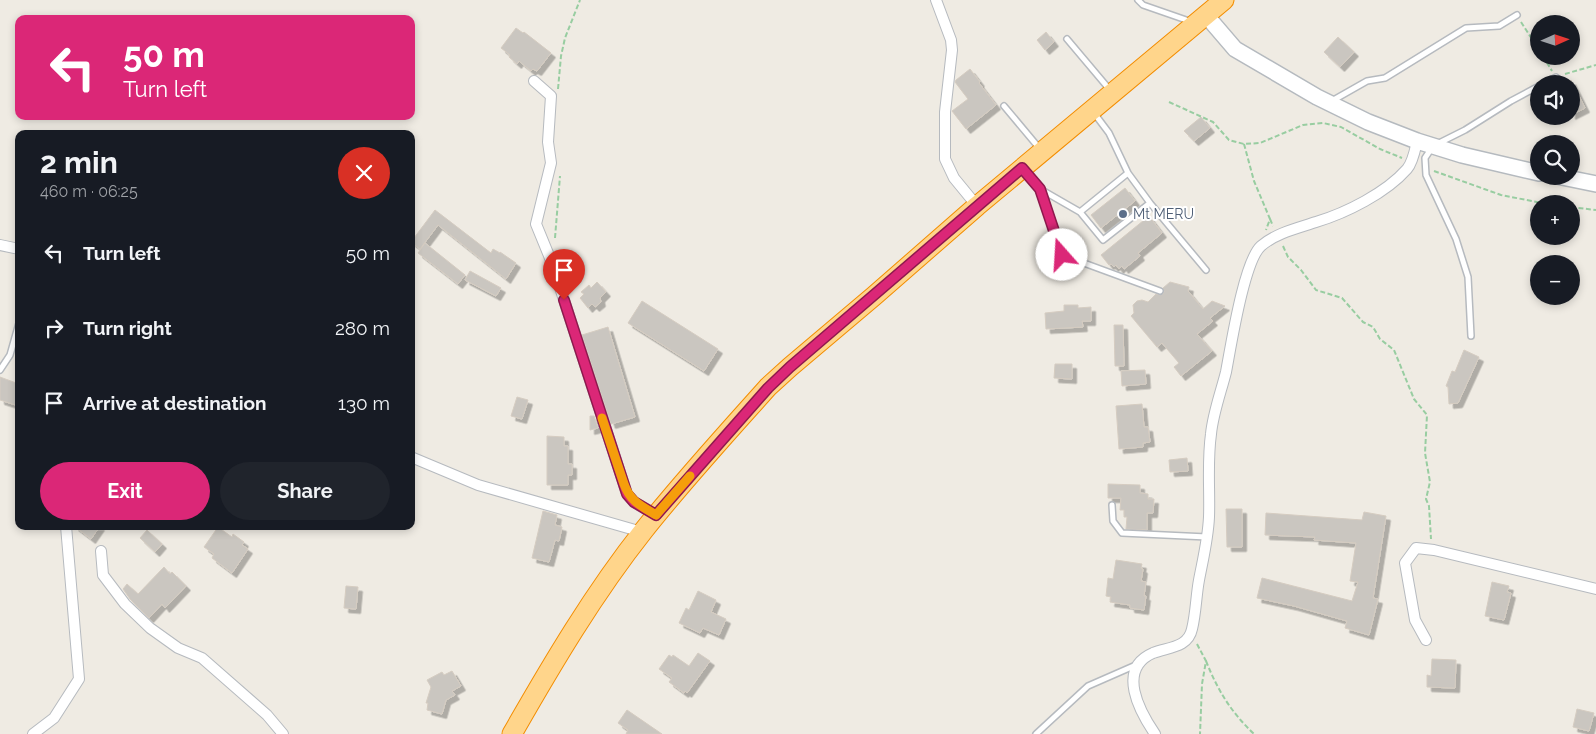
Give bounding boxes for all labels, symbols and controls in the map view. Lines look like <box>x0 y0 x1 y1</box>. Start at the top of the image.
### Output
north arrow <box>1530 15 1580 65</box>
map controls <box>1530 15 1580 305</box>
text: 50 m <box>123 34 205 75</box>
icon: left <box>40 35 105 100</box>
button: sound <box>1530 75 1580 125</box>
text: Turn left <box>123 76 207 102</box>
button: search <box>1530 135 1580 185</box>
text: 2 min <box>40 145 118 180</box>
button: close <box>338 147 390 199</box>
text: 460 m · 06:25 <box>40 182 138 201</box>
button: + <box>1530 195 1580 245</box>
place label: Mt MERU <box>1133 206 1194 222</box>
marker: Mt MERU <box>1117 208 1129 220</box>
position arrow <box>1035 228 1087 280</box>
icon: left <box>40 239 68 267</box>
text: Turn left <box>83 242 160 264</box>
text: 50 m <box>346 242 390 264</box>
pin <box>543 249 585 300</box>
button: − <box>1530 255 1580 305</box>
icon: arrive <box>550 256 578 284</box>
icon: right <box>40 314 68 342</box>
text: Turn right <box>83 317 172 339</box>
text: 280 m <box>335 317 390 339</box>
icon: arrive <box>40 389 68 417</box>
text: Arrive at destination <box>83 392 267 414</box>
text: 130 m <box>338 392 390 414</box>
button: Exit <box>40 462 210 520</box>
button: Share <box>220 462 390 520</box>

